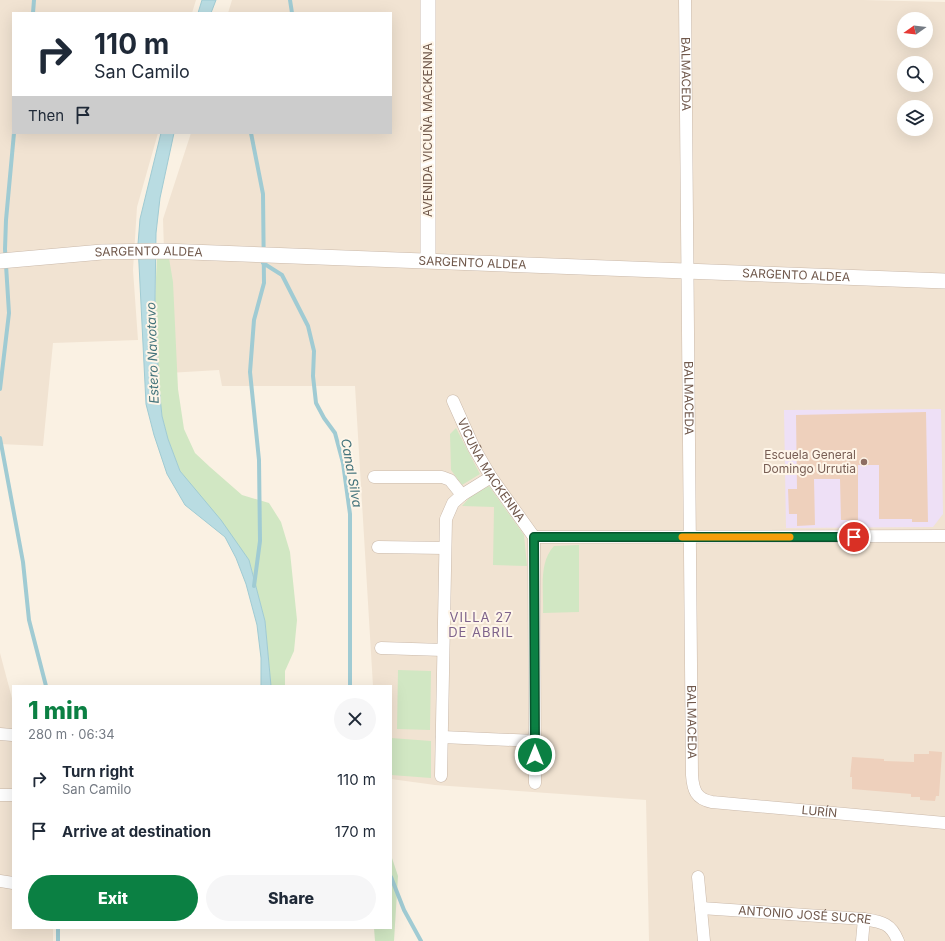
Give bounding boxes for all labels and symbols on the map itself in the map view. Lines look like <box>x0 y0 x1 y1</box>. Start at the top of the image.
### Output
north arrow <box>897 12 933 48</box>
street label: BALMACEDA <box>678 37 694 111</box>
street label: AVENIDA VICUÑA MACKENNA <box>420 43 435 217</box>
street label: SARGENTO ALDEA <box>94 243 203 260</box>
street label: SARGENTO ALDEA <box>418 253 527 272</box>
street label: SARGENTO ALDEA <box>742 265 850 284</box>
water label: Estero Navotavo <box>142 302 162 404</box>
street label: BALMACEDA <box>681 361 697 435</box>
street label: VICUÑA MACKENNA <box>455 416 529 525</box>
water label: Canal Silva <box>338 437 366 509</box>
place label: Escuela General Domingo Urrutia <box>763 447 856 476</box>
marker: Escuela General Domingo Urrutia <box>859 457 869 467</box>
pin <box>837 520 871 554</box>
district label: VILLA 27 DE ABRIL <box>448 609 514 640</box>
street label: BALMACEDA <box>684 685 700 759</box>
position arrow <box>514 734 556 776</box>
street label: LURÍN <box>801 802 838 820</box>
street label: ANTONIO JOSÉ SUCRE <box>738 903 873 927</box>

